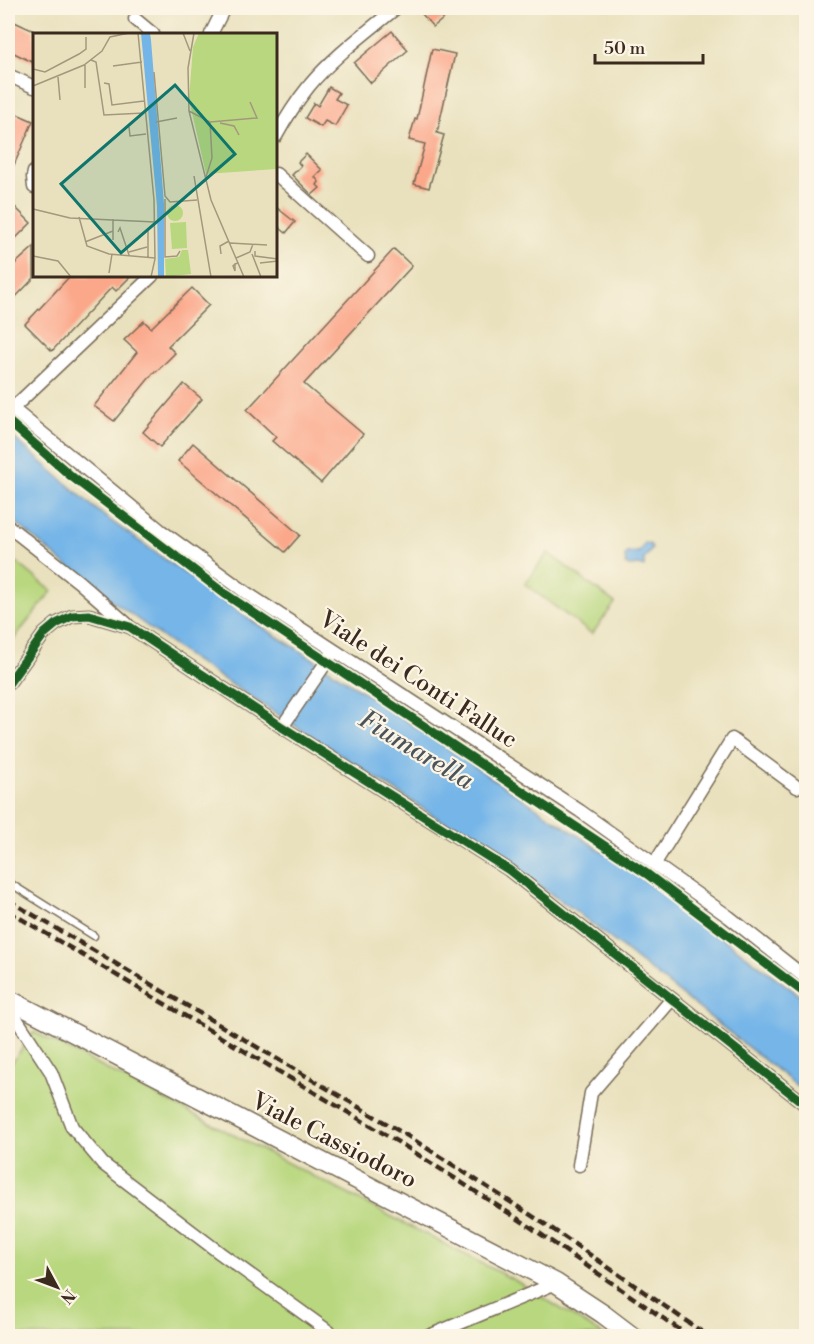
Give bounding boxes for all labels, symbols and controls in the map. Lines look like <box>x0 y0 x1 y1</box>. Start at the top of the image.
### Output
scale bar <box>595 27 703 65</box>
inset map <box>33 33 278 278</box>
text: 50 m <box>604 37 646 60</box>
street label: Viale dei Conti Falluc <box>312 604 523 755</box>
water label: Fiumarella <box>353 703 480 797</box>
street label: Viale Cassiodoro <box>245 1086 422 1196</box>
north arrow <box>27 1257 87 1317</box>
text: N <box>56 1285 79 1308</box>

